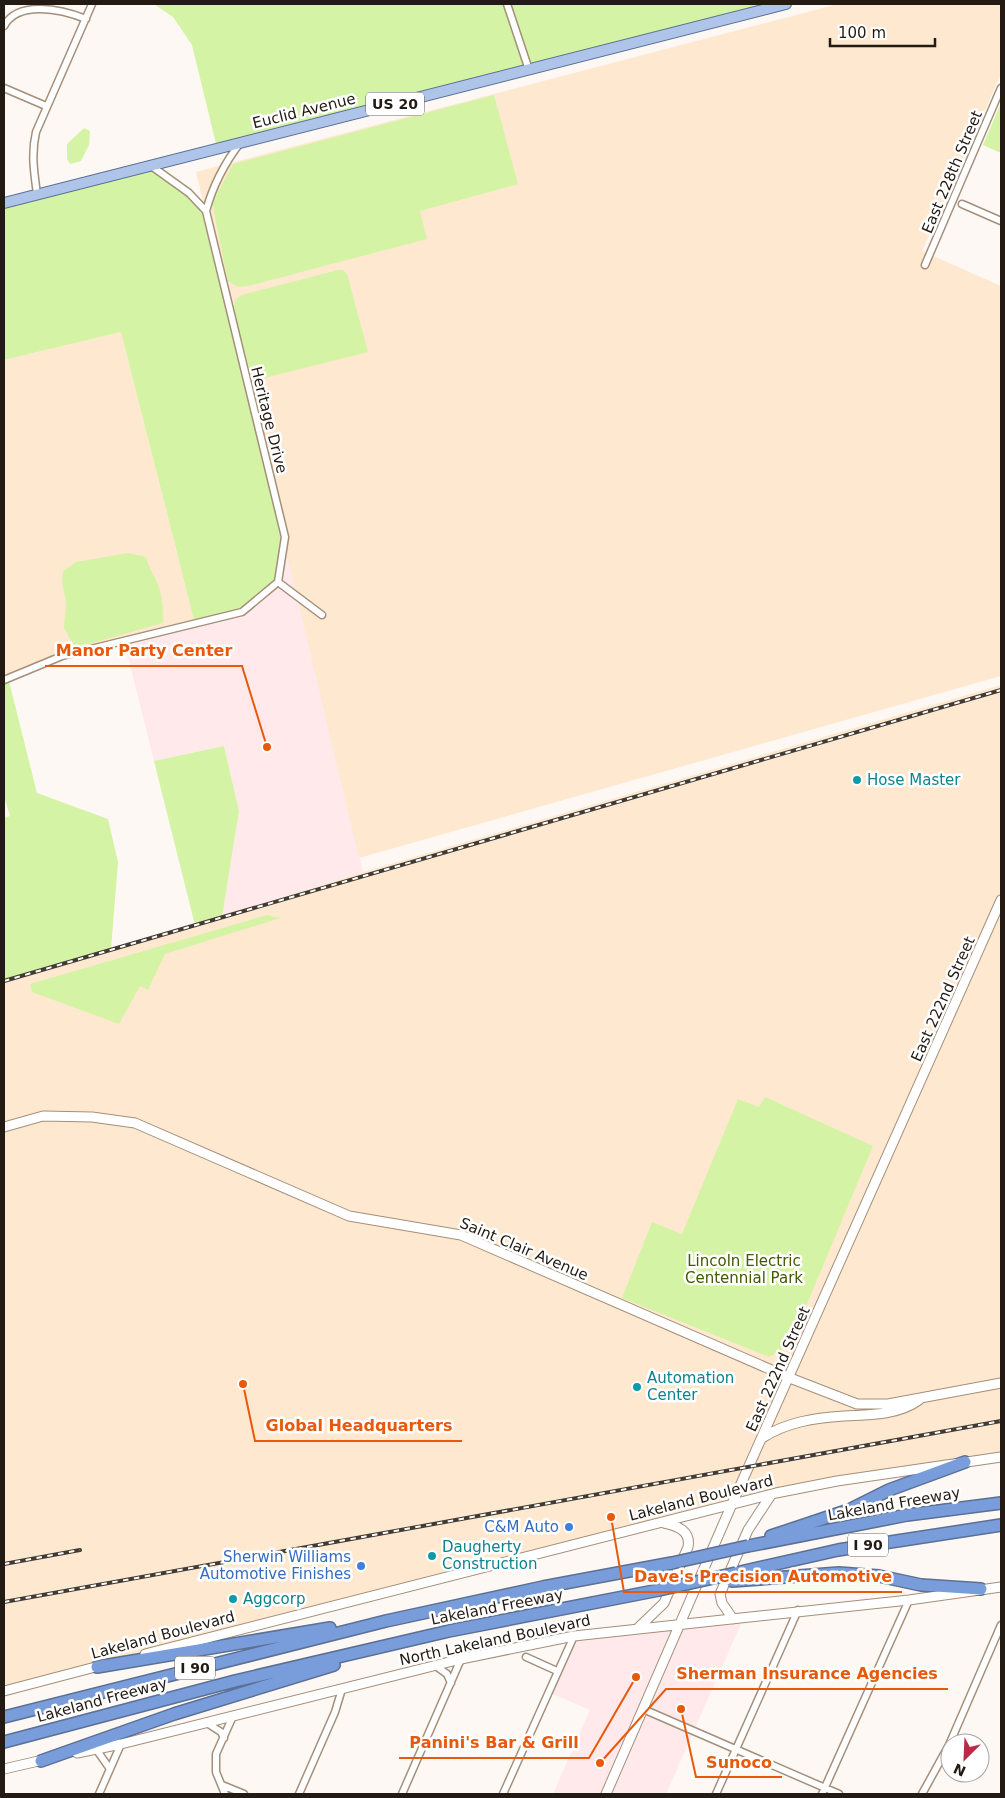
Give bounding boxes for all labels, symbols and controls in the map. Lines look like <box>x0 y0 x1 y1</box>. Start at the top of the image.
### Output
scale bar <box>830 15 935 47</box>
text: 100 m <box>838 24 886 42</box>
street label: Euclid Avenue <box>251 89 357 133</box>
road number: US 20 <box>366 92 424 116</box>
street label: East 228th Street <box>918 108 986 236</box>
street label: Heritage Drive <box>247 365 291 475</box>
callout: Manor Party Center <box>45 635 242 666</box>
text: Manor Party Center <box>56 641 232 660</box>
place label: Hose Master <box>867 771 961 789</box>
marker: Hose Master <box>851 774 863 786</box>
street label: East 222nd Street <box>907 934 979 1064</box>
street label: Saint Clair Avenue <box>457 1214 591 1284</box>
park label: Lincoln Electric Centennial Park <box>685 1252 803 1287</box>
street label: East 222nd Street <box>742 1304 814 1434</box>
place label: Automation Center <box>647 1369 734 1404</box>
marker: Automation Center <box>631 1381 643 1393</box>
callout: Global Headquarters <box>255 1410 462 1441</box>
text: Global Headquarters <box>266 1416 452 1435</box>
street label: Lakeland Boulevard <box>627 1471 775 1525</box>
street label: Lakeland Freeway <box>826 1483 962 1525</box>
place label: C&M Auto <box>484 1518 559 1536</box>
marker: C&M Auto <box>563 1521 575 1533</box>
road number: I 90 <box>848 1534 888 1556</box>
place label: Daugherty Construction <box>442 1538 538 1573</box>
place label: Sherwin Williams Automotive Finishes <box>200 1548 351 1583</box>
marker: Daugherty Construction <box>426 1550 438 1562</box>
marker: Sherwin Williams Automotive Finishes <box>355 1560 367 1572</box>
callout: Dave's Precision Automotive <box>624 1561 902 1592</box>
text: Dave's Precision Automotive <box>634 1567 892 1586</box>
street label: Lakeland Freeway <box>429 1585 565 1629</box>
place label: Aggcorp <box>243 1590 305 1608</box>
marker: Aggcorp <box>227 1593 239 1605</box>
street label: Lakeland Boulevard <box>89 1607 237 1663</box>
street label: North Lakeland Boulevard <box>398 1611 592 1669</box>
road number: I 90 <box>175 1656 215 1680</box>
callout: Sherman Insurance Agencies <box>666 1658 948 1689</box>
text: Sherman Insurance Agencies <box>676 1664 938 1683</box>
street label: Lakeland Freeway <box>35 1674 169 1726</box>
callout: Panini's Bar & Grill <box>399 1727 589 1758</box>
text: Panini's Bar & Grill <box>409 1733 579 1752</box>
north arrow <box>940 1733 990 1783</box>
callout: Sunoco <box>696 1746 782 1777</box>
text: Sunoco <box>706 1753 772 1772</box>
text: N <box>951 1760 968 1780</box>

